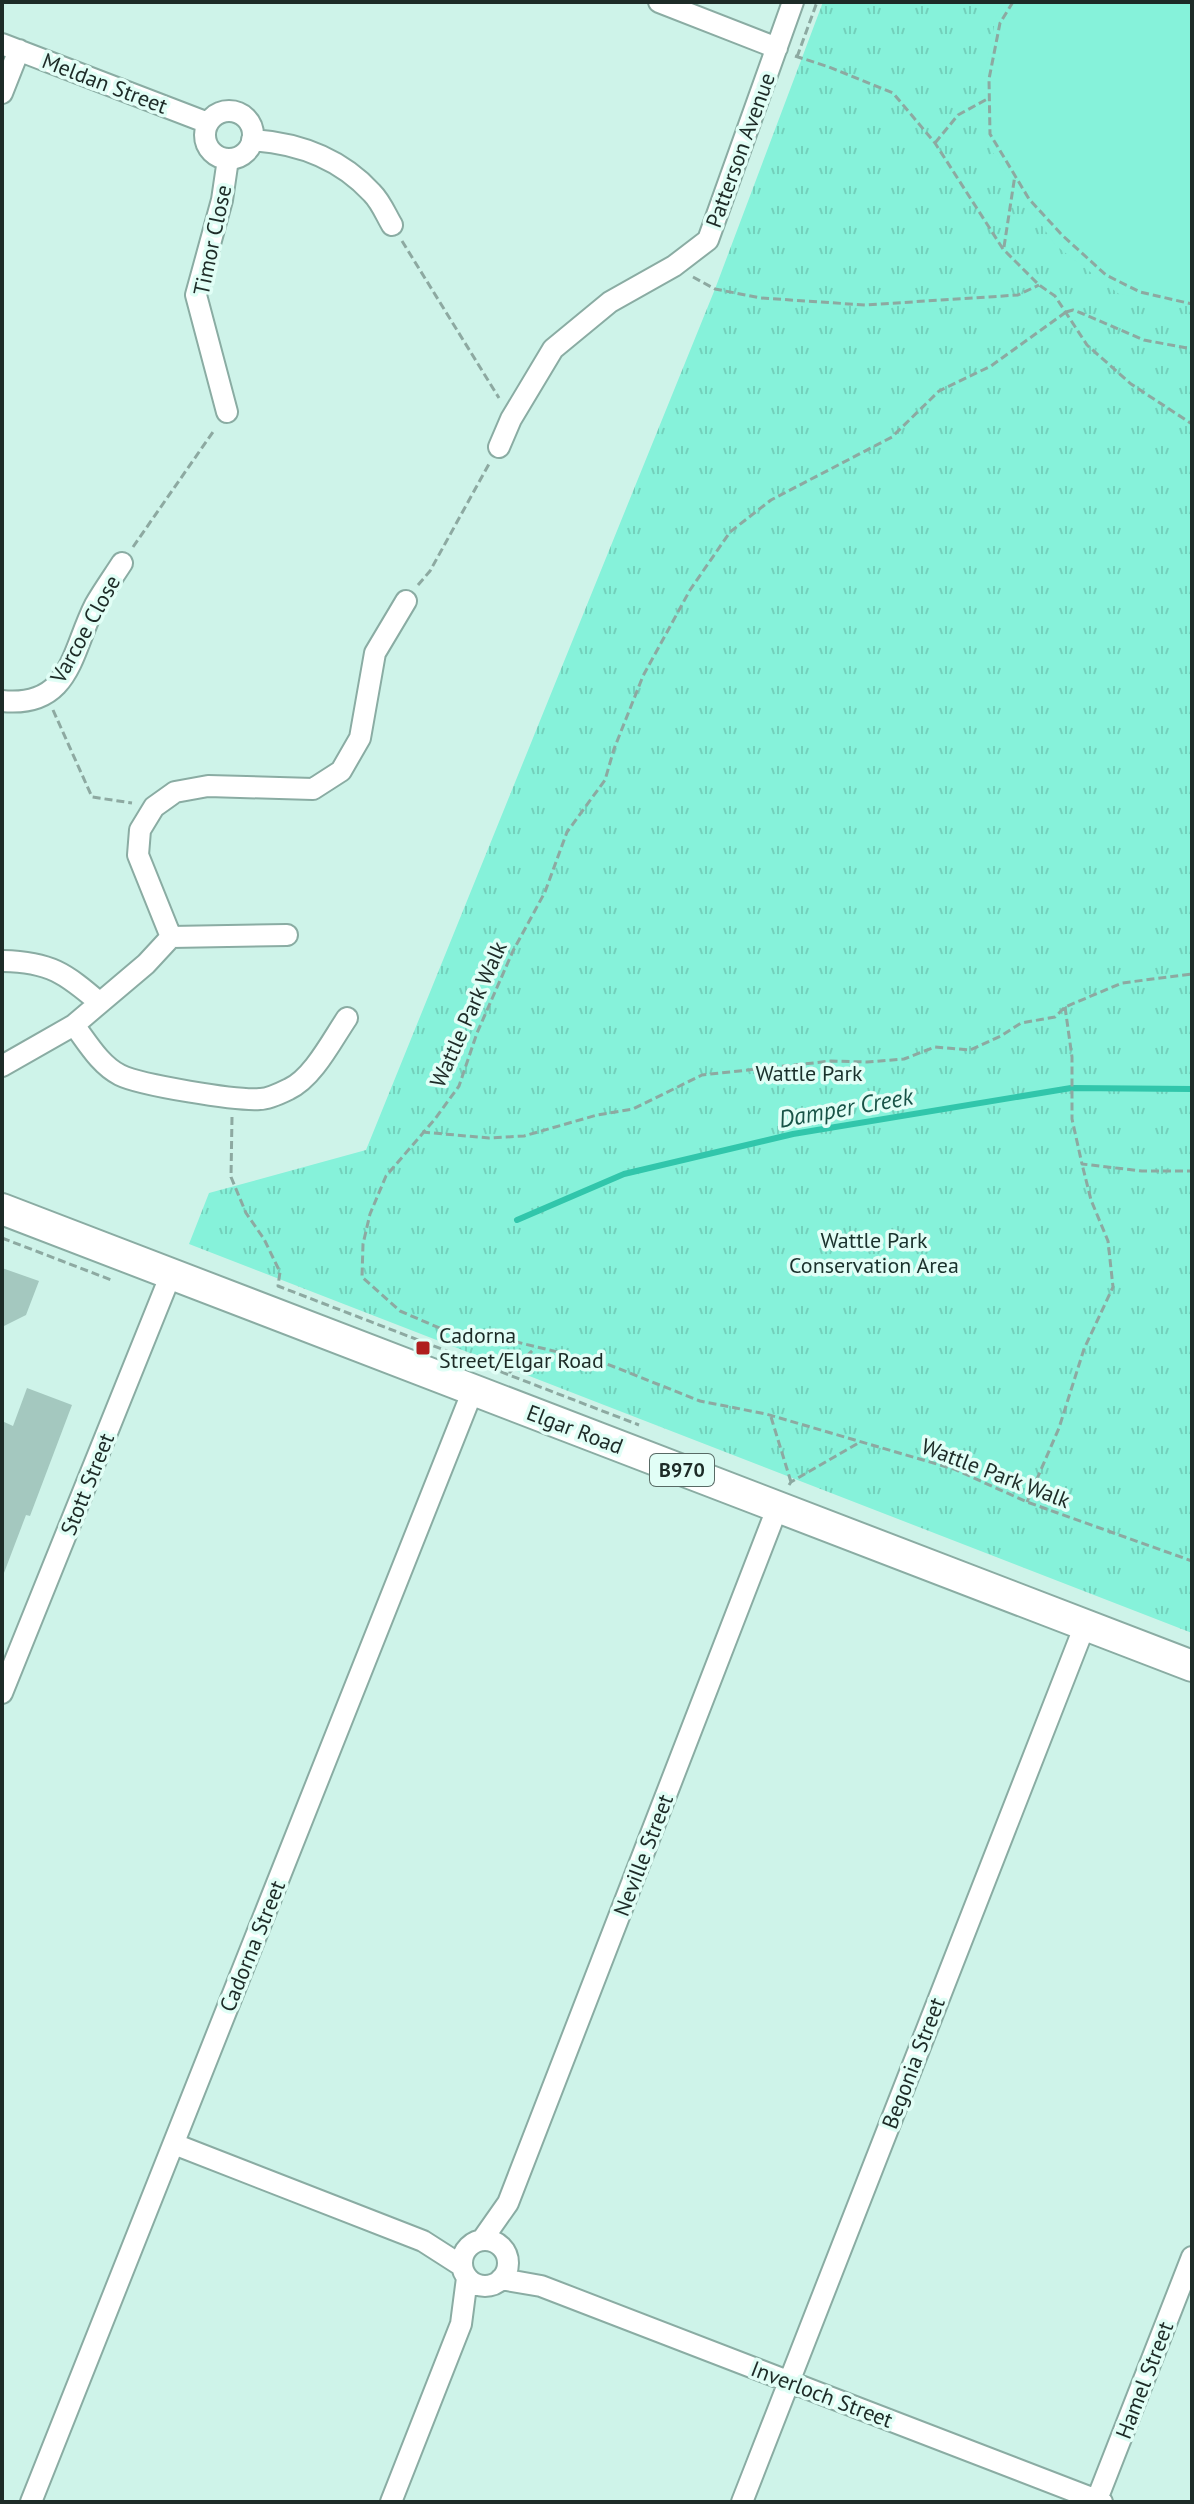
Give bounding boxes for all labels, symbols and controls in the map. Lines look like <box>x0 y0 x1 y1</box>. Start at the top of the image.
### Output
street label: Meldan Street <box>38 46 172 120</box>
street label: Patterson Avenue <box>699 69 781 231</box>
street label: Timor Close <box>187 182 237 298</box>
street label: Varcoe Close <box>43 570 126 689</box>
street label: Wattle Park Walk <box>423 936 513 1091</box>
park label: Wattle Park <box>755 1059 863 1087</box>
water label: Damper Creek <box>776 1080 917 1135</box>
park label: Wattle Park Conservation Area <box>789 1226 959 1279</box>
place label: Cadorna Street/Elgar Road <box>439 1321 604 1374</box>
marker: Cadorna Street/Elgar Road <box>414 1339 432 1357</box>
street label: Elgar Road <box>523 1398 627 1460</box>
street label: Stott Street <box>54 1428 120 1539</box>
street label: Wattle Park Walk <box>918 1432 1075 1514</box>
road number: B970 <box>650 1454 714 1486</box>
street label: Neville Street <box>607 1790 679 1920</box>
street label: Cadorna Street <box>213 1876 291 2016</box>
street label: Begonia Street <box>875 1993 951 2133</box>
street label: Hamel Street <box>1109 2317 1179 2443</box>
street label: Inverloch Street <box>747 2354 897 2434</box>

